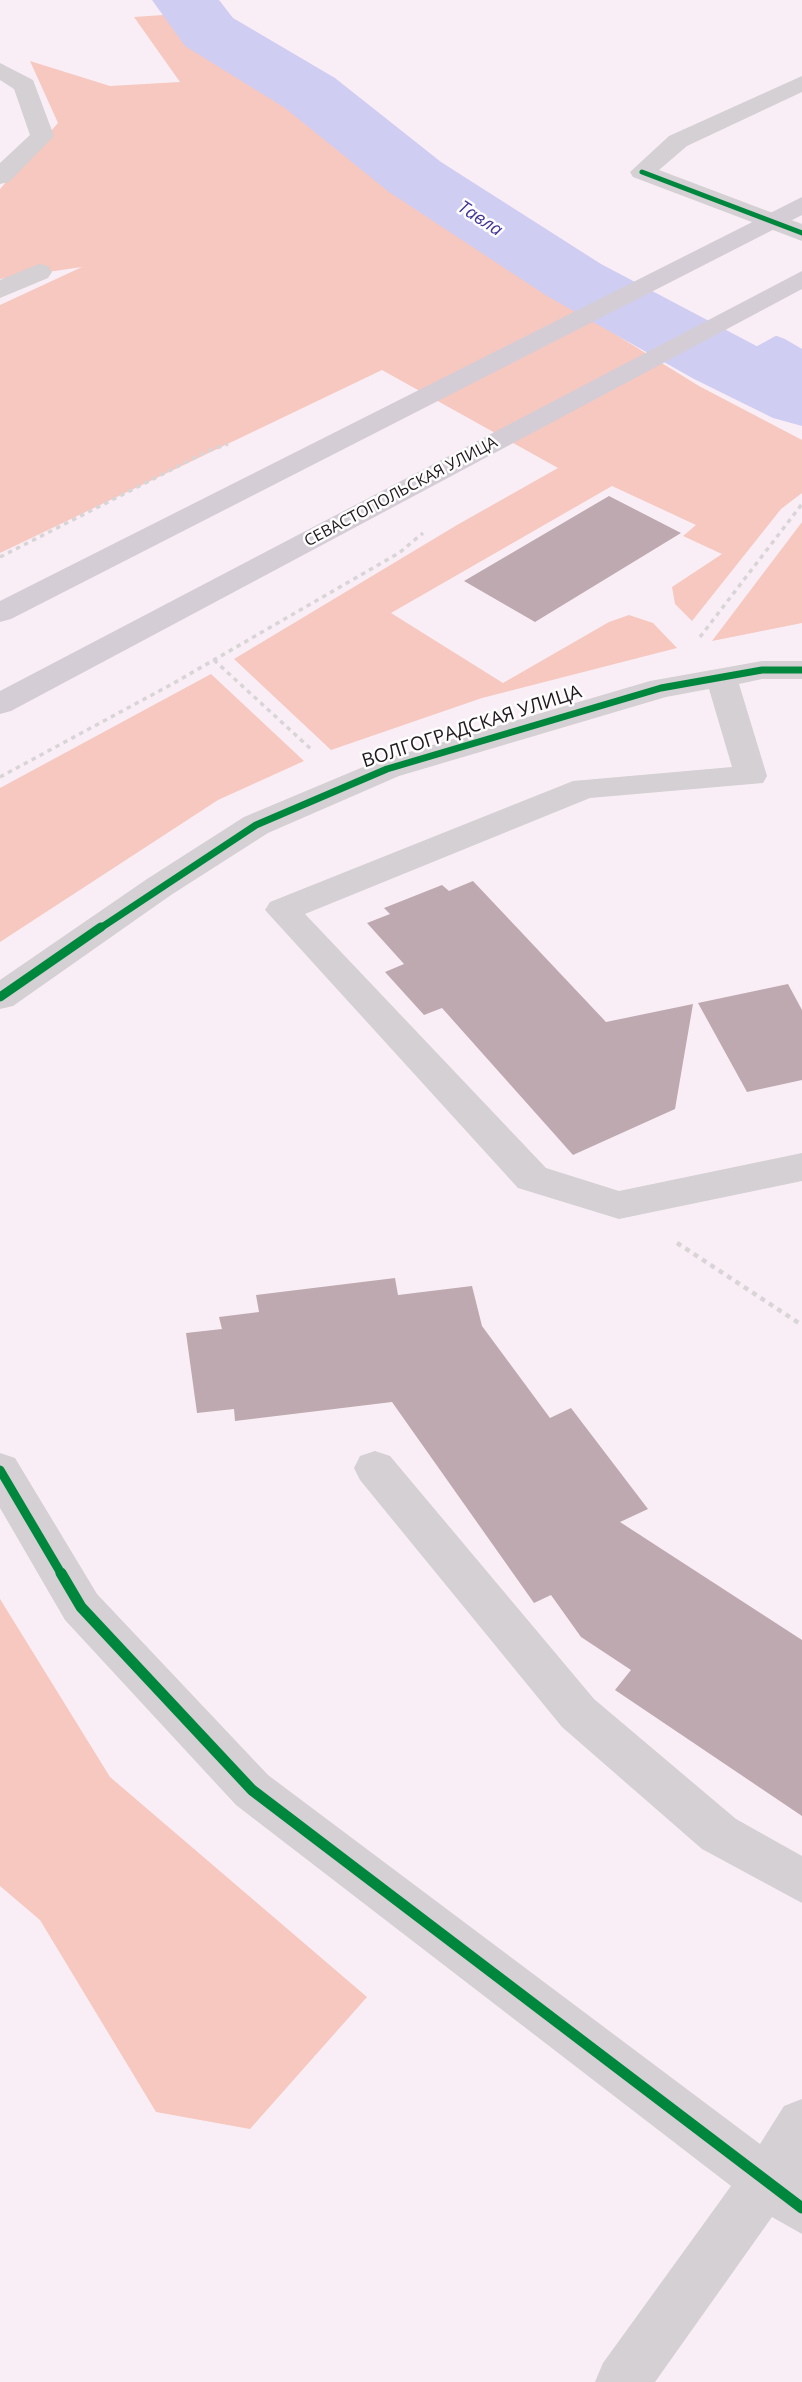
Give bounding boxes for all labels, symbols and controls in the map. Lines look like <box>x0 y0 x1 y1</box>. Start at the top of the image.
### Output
water label: Тавла <box>454 197 506 241</box>
street label: СЕВАСТОПОЛЬСКАЯ УЛИЦА <box>301 433 501 551</box>
street label: ВОЛГОГРАДСКАЯ УЛИЦА <box>359 681 585 773</box>

